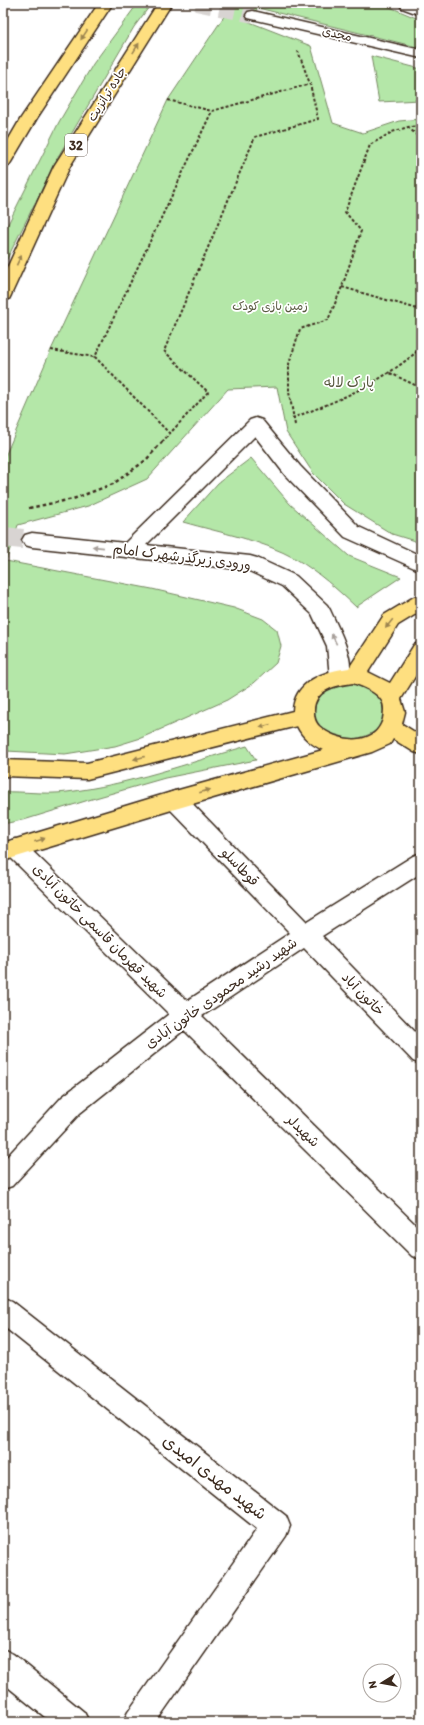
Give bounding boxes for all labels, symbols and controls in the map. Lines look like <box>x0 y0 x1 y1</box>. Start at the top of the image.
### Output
street label: مجدی <box>321 24 353 45</box>
one-way arrow <box>80 30 88 41</box>
one-way arrow <box>132 43 139 54</box>
street label: جاده ترانزیت <box>85 64 130 124</box>
road number: 32 <box>65 134 87 156</box>
one-way arrow <box>16 254 22 266</box>
park label: زمین بازی کودک <box>232 299 308 314</box>
park label: پارک لاله <box>324 374 374 392</box>
street label: ورودی زیرگذرشهرک امام <box>112 540 252 576</box>
one-way arrow <box>92 544 104 550</box>
one-way arrow <box>385 618 393 629</box>
one-way arrow <box>331 633 337 645</box>
one-way arrow <box>259 723 271 729</box>
one-way arrow <box>133 756 146 762</box>
one-way arrow <box>199 788 211 794</box>
one-way arrow <box>34 837 46 843</box>
street label: قوطاسلو <box>216 844 262 890</box>
street label: شهید قهرمان قاسمی خاتون آبادی <box>29 860 171 1002</box>
street label: شهید رشید محمودی خاتون آبادی <box>142 934 300 1052</box>
street label: خاتون آباد <box>338 969 388 1019</box>
street label: شهیدلر <box>282 1111 323 1151</box>
street label: شهید مهدی امیدی <box>159 1430 271 1524</box>
north arrow <box>362 1663 402 1703</box>
text: N <box>366 1680 380 1690</box>

